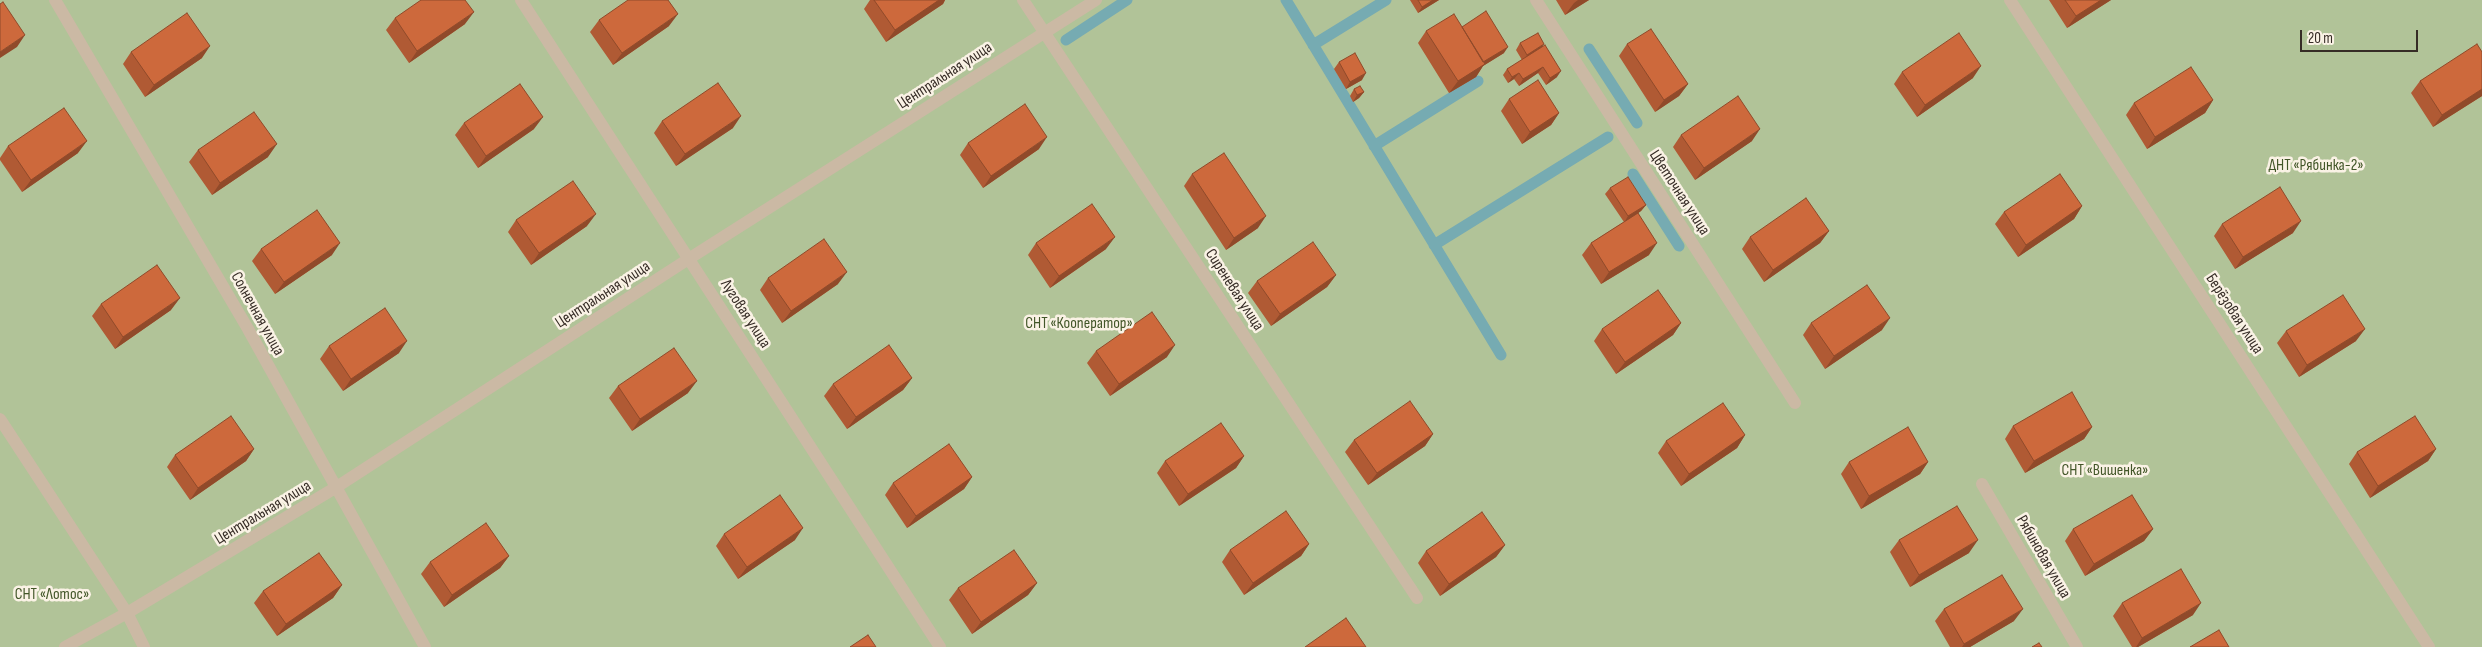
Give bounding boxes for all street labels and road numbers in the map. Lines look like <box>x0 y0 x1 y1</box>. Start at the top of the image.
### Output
street label: Центральная улица <box>894 38 996 114</box>
street label: Цветочная улица <box>1644 147 1714 239</box>
street label: Сиреневая улица <box>1201 246 1267 334</box>
street label: Центральная улица <box>552 257 654 333</box>
street label: Солнечная улица <box>226 269 288 359</box>
street label: Берёзовая улица <box>2201 270 2267 358</box>
street label: Луговая улица <box>716 276 774 352</box>
street label: Центральная улица <box>211 477 315 549</box>
street label: Рябиновая улица <box>2012 512 2074 602</box>

